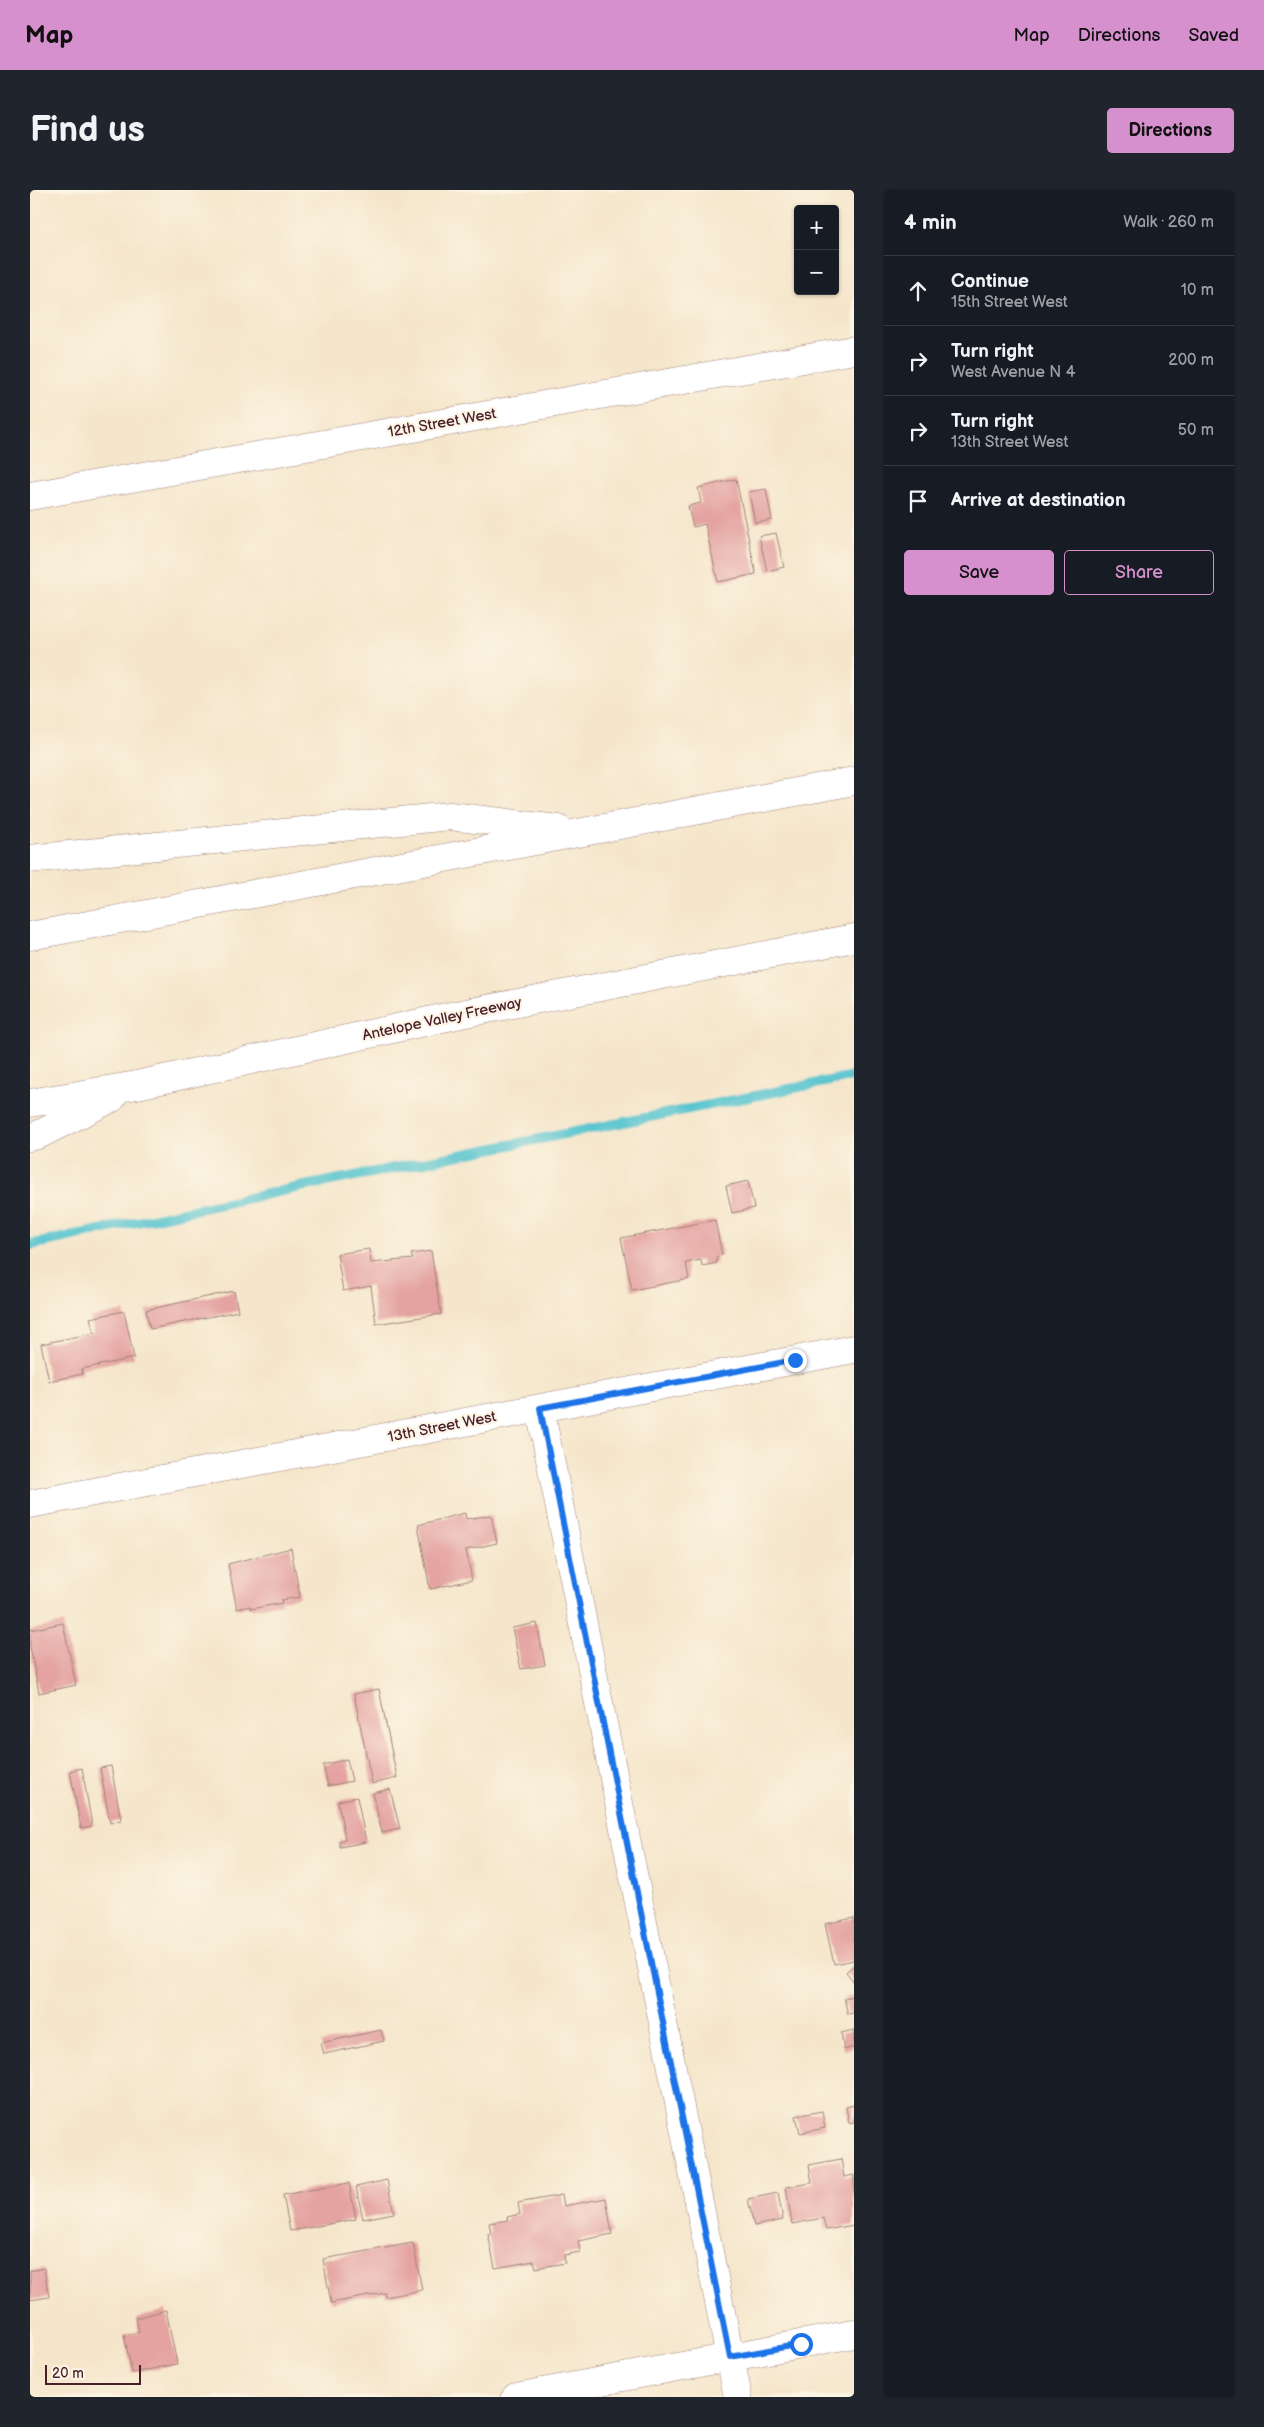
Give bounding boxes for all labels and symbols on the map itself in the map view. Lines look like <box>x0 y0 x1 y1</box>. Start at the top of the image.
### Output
street label: 12th Street West <box>386 404 498 442</box>
street label: Antelope Valley Freeway <box>361 993 524 1045</box>
route end <box>784 1349 807 1372</box>
street label: 13th Street West <box>386 1407 498 1447</box>
route start <box>790 2333 813 2356</box>
scale bar <box>45 2362 141 2385</box>

